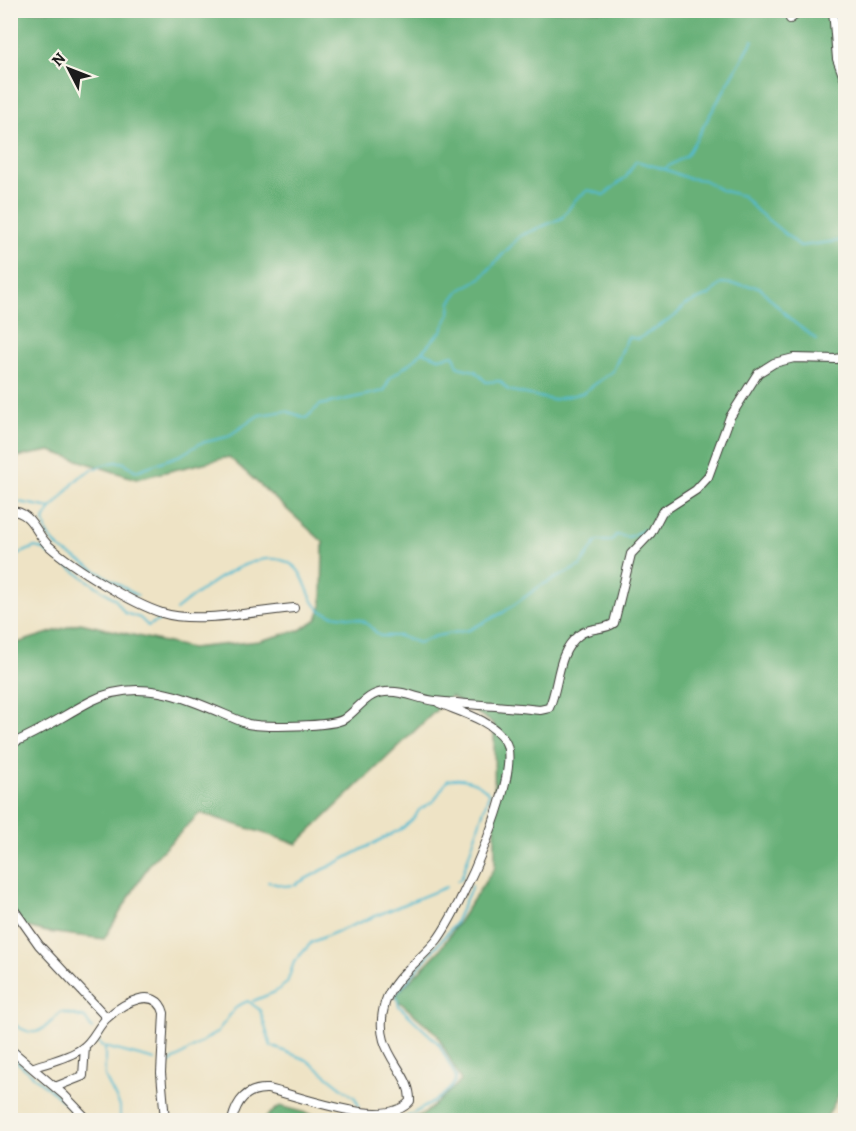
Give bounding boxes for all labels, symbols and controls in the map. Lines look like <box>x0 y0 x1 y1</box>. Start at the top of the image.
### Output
north arrow <box>39 39 99 99</box>
text: N <box>47 48 71 71</box>

